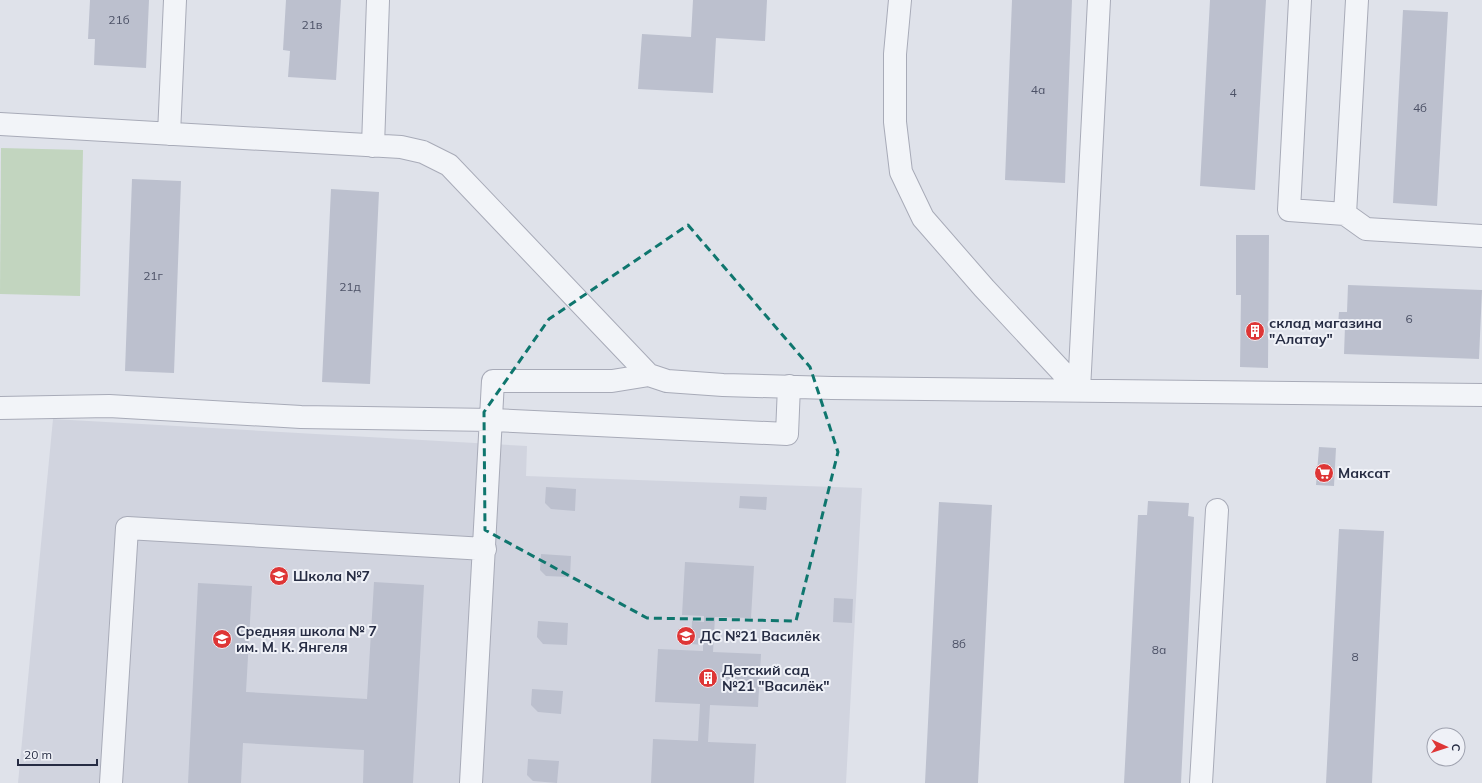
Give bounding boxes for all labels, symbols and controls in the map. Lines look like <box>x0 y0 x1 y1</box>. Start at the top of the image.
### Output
house number: 21б <box>108 12 130 27</box>
house number: 21в <box>301 17 323 32</box>
house number: 4а <box>1031 82 1045 97</box>
house number: 4 <box>1229 85 1237 100</box>
house number: 4б <box>1413 100 1427 115</box>
house number: 21г <box>143 268 164 283</box>
house number: 21д <box>339 279 361 294</box>
house number: 6 <box>1405 311 1413 326</box>
place label: склад магазина "Алатау" <box>1269 314 1382 348</box>
building icon: склад магазина "Алатау" <box>1244 320 1266 342</box>
supermarket icon: Максат <box>1313 462 1335 484</box>
place label: Максат <box>1338 464 1390 482</box>
school or university icon: Школа №7 <box>268 565 290 587</box>
place label: Школа №7 <box>293 567 370 585</box>
place label: Средняя школа № 7 им. М. К. Янгеля <box>236 622 377 656</box>
school or university icon: ДС №21 Василёк <box>675 625 697 647</box>
place label: ДС №21 Василёк <box>700 627 821 645</box>
school or university icon: Средняя школа № 7 им. М. К. Янгеля <box>211 628 233 650</box>
house number: 8б <box>952 636 966 651</box>
house number: 8а <box>1152 642 1166 657</box>
house number: 8 <box>1351 649 1359 664</box>
place label: Детский сад №21 "Василёк" <box>722 661 830 695</box>
building icon: Детский сад №21 "Василёк" <box>697 667 719 689</box>
north arrow <box>1426 727 1466 767</box>
scale bar <box>18 741 97 767</box>
text: С <box>1449 743 1463 752</box>
text: 20 m <box>24 747 52 762</box>

